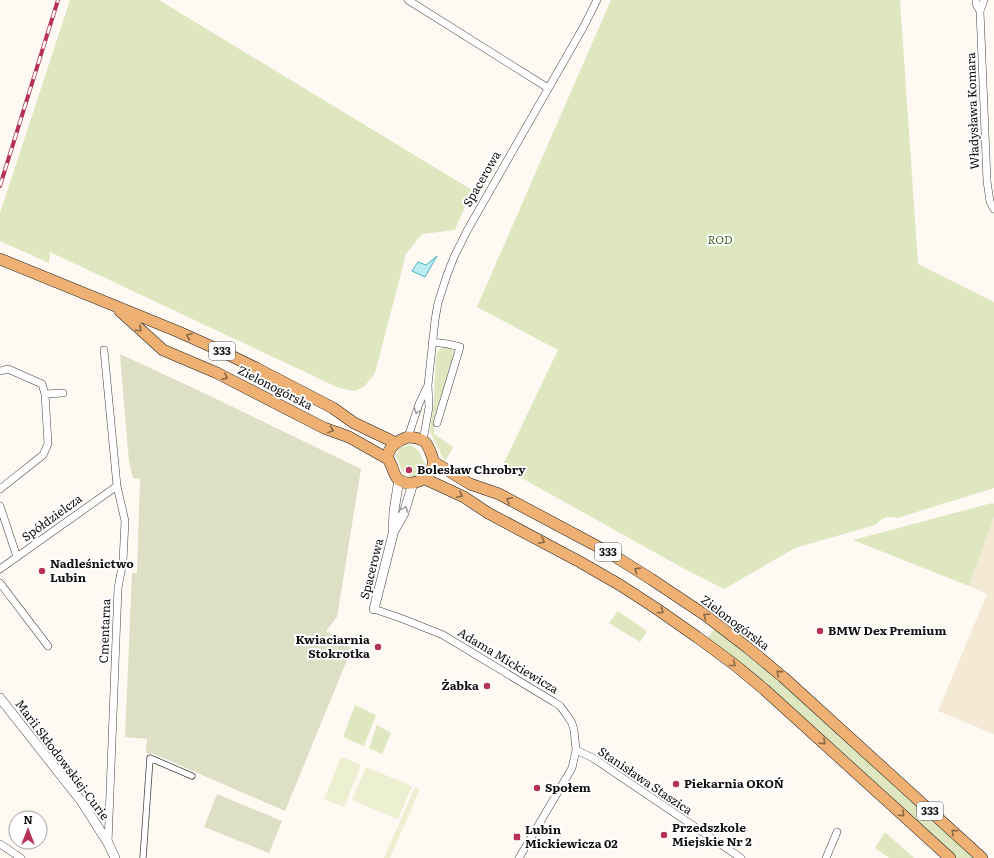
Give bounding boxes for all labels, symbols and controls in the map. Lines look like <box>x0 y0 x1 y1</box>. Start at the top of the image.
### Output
street label: Władysława Komara <box>961 51 983 170</box>
street label: Spacerowa <box>458 147 505 210</box>
park label: ROD <box>707 230 733 248</box>
one-way arrow <box>134 324 142 331</box>
one-way arrow <box>185 333 192 341</box>
road number: 333 <box>209 342 235 360</box>
street label: Zielonogórska <box>235 361 316 414</box>
one-way arrow <box>220 372 228 380</box>
one-way arrow <box>413 407 422 414</box>
one-way arrow <box>327 425 334 434</box>
place label: Bolesław Chrobry <box>417 460 526 478</box>
marker: Bolesław Chrobry <box>404 465 414 475</box>
street label: Spółdzielcza <box>18 489 86 545</box>
one-way arrow <box>456 490 463 498</box>
one-way arrow <box>505 497 513 504</box>
one-way arrow <box>400 506 409 513</box>
street label: Spacerowa <box>355 536 387 601</box>
one-way arrow <box>538 537 545 544</box>
road number: 333 <box>595 543 621 561</box>
place label: Nadleśnictwo Lubin <box>50 554 134 586</box>
marker: Nadleśnictwo Lubin <box>37 566 47 576</box>
one-way arrow <box>634 567 641 575</box>
street label: Zielonogórska <box>697 590 774 654</box>
street label: Cmentarna <box>94 598 114 664</box>
one-way arrow <box>657 606 664 614</box>
one-way arrow <box>703 613 710 621</box>
place label: BMW Dex Premium <box>828 621 946 639</box>
street label: Adama Mickiewicza <box>455 623 563 698</box>
marker: BMW Dex Premium <box>815 626 825 636</box>
place label: Kwiaciarnia Stokrotka <box>296 630 370 662</box>
marker: Kwiaciarnia Stokrotka <box>373 642 383 652</box>
one-way arrow <box>729 659 736 666</box>
one-way arrow <box>776 671 784 678</box>
place label: Żabka <box>441 676 479 694</box>
marker: Żabka <box>482 681 492 691</box>
street label: Marii Skłodowskiej-Curie <box>11 695 114 823</box>
one-way arrow <box>818 737 826 745</box>
street label: Stanisława Staszica <box>595 742 697 819</box>
place label: Piekarnia OKOŃ <box>684 774 784 792</box>
place label: Społem <box>545 778 591 796</box>
marker: Piekarnia OKOŃ <box>671 779 681 789</box>
marker: Społem <box>532 783 542 793</box>
road number: 333 <box>917 802 943 820</box>
one-way arrow <box>897 809 905 817</box>
north arrow <box>8 810 48 850</box>
text: N <box>23 811 33 827</box>
place label: Przedszkole Miejskie Nr 2 <box>672 818 752 850</box>
place label: Lubin Mickiewicza 02 <box>525 820 618 852</box>
one-way arrow <box>951 829 958 836</box>
marker: Przedszkole Miejskie Nr 2 <box>659 830 669 840</box>
marker: Lubin Mickiewicza 02 <box>512 832 522 842</box>

